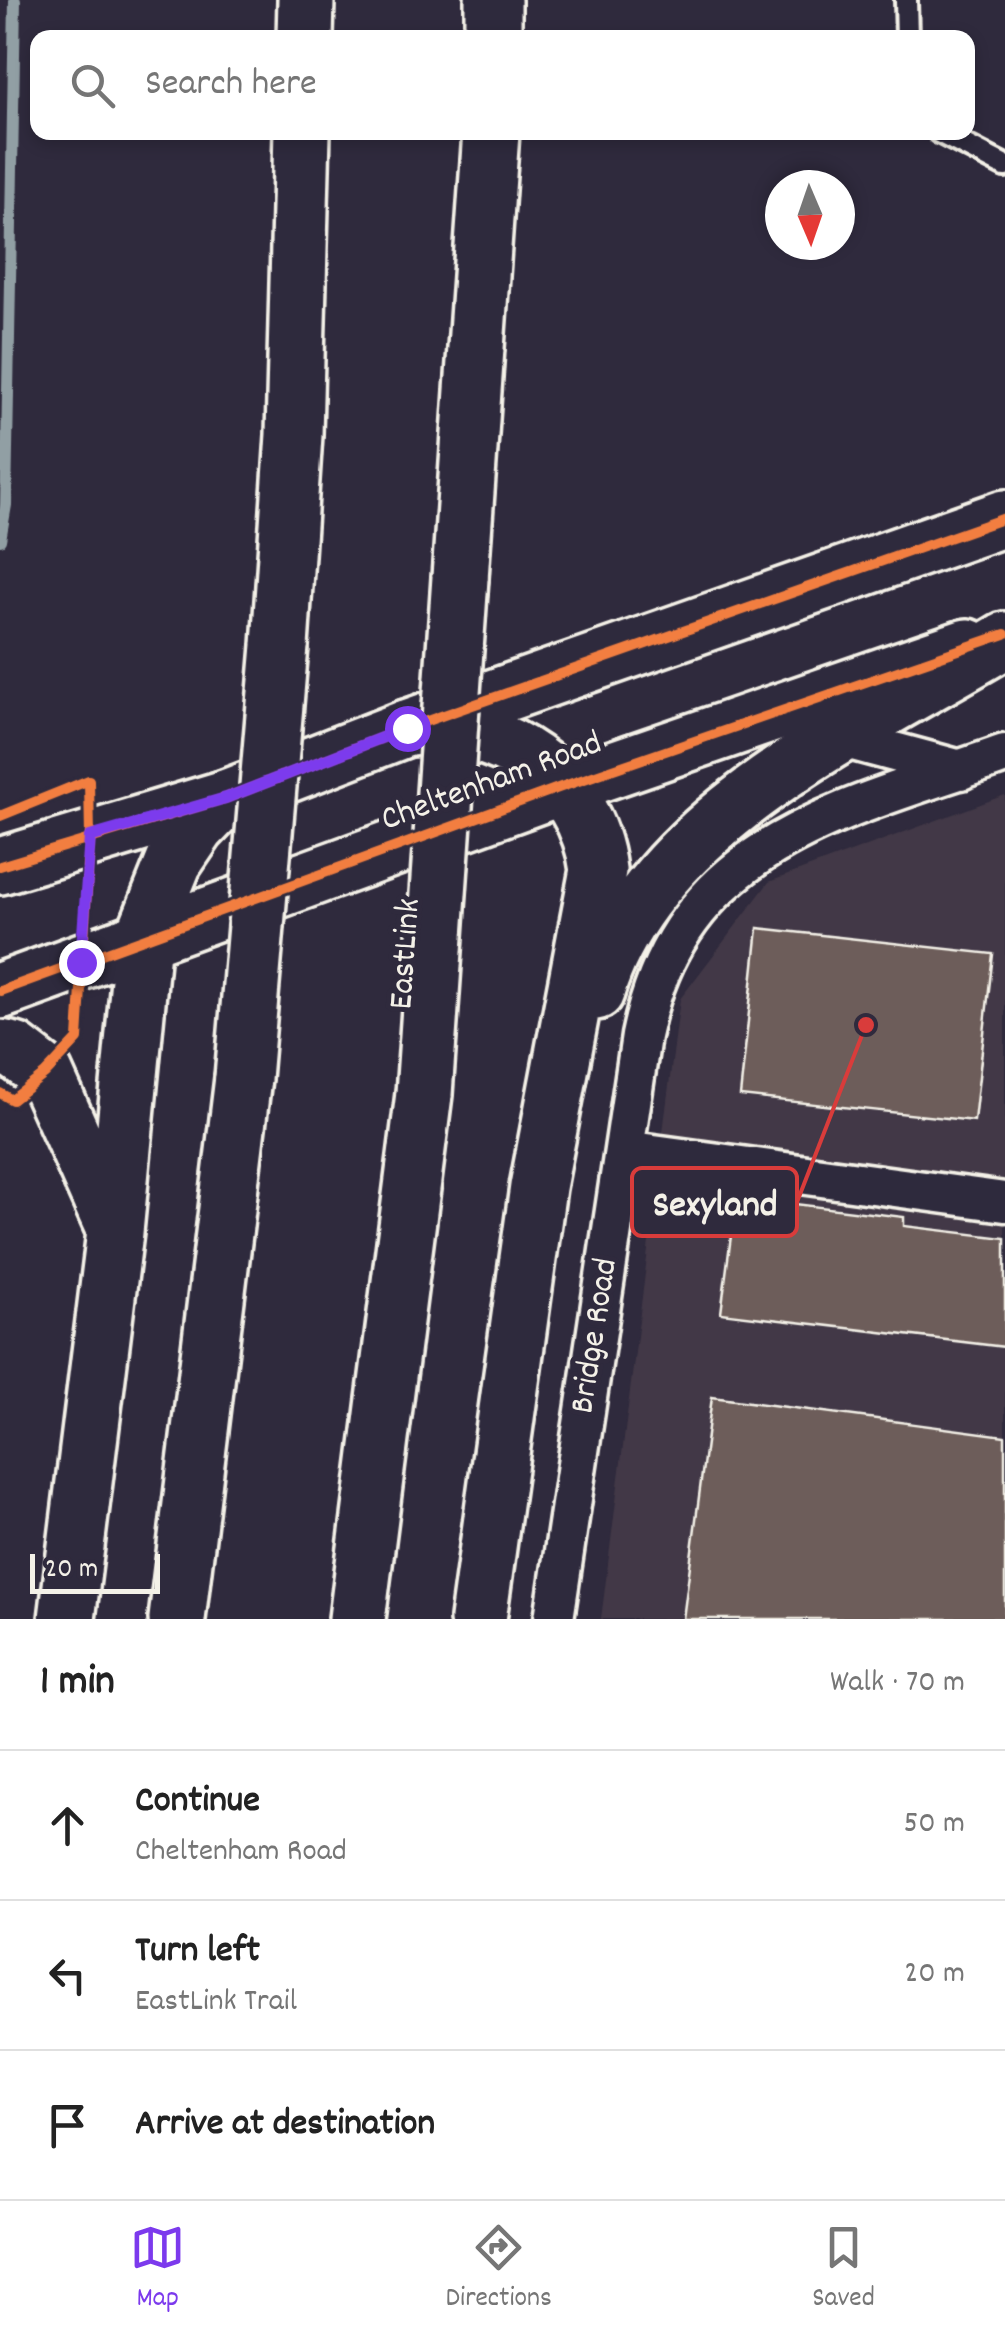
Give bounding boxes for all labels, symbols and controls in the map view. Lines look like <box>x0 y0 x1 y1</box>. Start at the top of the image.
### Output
search box <box>30 30 975 140</box>
icon: search <box>65 58 120 113</box>
text: Search here <box>145 58 317 113</box>
north arrow <box>765 170 855 260</box>
route start <box>385 706 431 752</box>
street label: Cheltenham Road <box>375 720 609 846</box>
street label: EastLink <box>378 897 436 1011</box>
route end <box>59 940 105 986</box>
callout: Sexyland <box>632 1168 797 1236</box>
text: Sexyland <box>652 1180 778 1235</box>
street label: Bridge Road <box>559 1255 633 1417</box>
scale bar <box>30 1549 160 1594</box>
text: 20 m <box>45 1551 98 1591</box>
text: 1 min <box>40 1654 115 1714</box>
text: Walk · 70 m <box>830 1661 965 1707</box>
text: Continue <box>135 1775 260 1830</box>
icon: ahead <box>40 1798 95 1853</box>
text: 50 m <box>903 1802 965 1848</box>
text: Cheltenham Road <box>135 1830 347 1876</box>
text: Turn left <box>135 1925 260 1980</box>
icon: left <box>40 1948 95 2003</box>
text: 20 m <box>904 1952 965 1998</box>
text: EastLink Trail <box>135 1980 297 2026</box>
icon: arrive <box>40 2098 95 2153</box>
text: Arrive at destination <box>135 2098 435 2153</box>
tab: Map <box>130 2220 185 2320</box>
tab: Directions <box>446 2220 552 2320</box>
tab: Saved <box>812 2220 875 2320</box>

